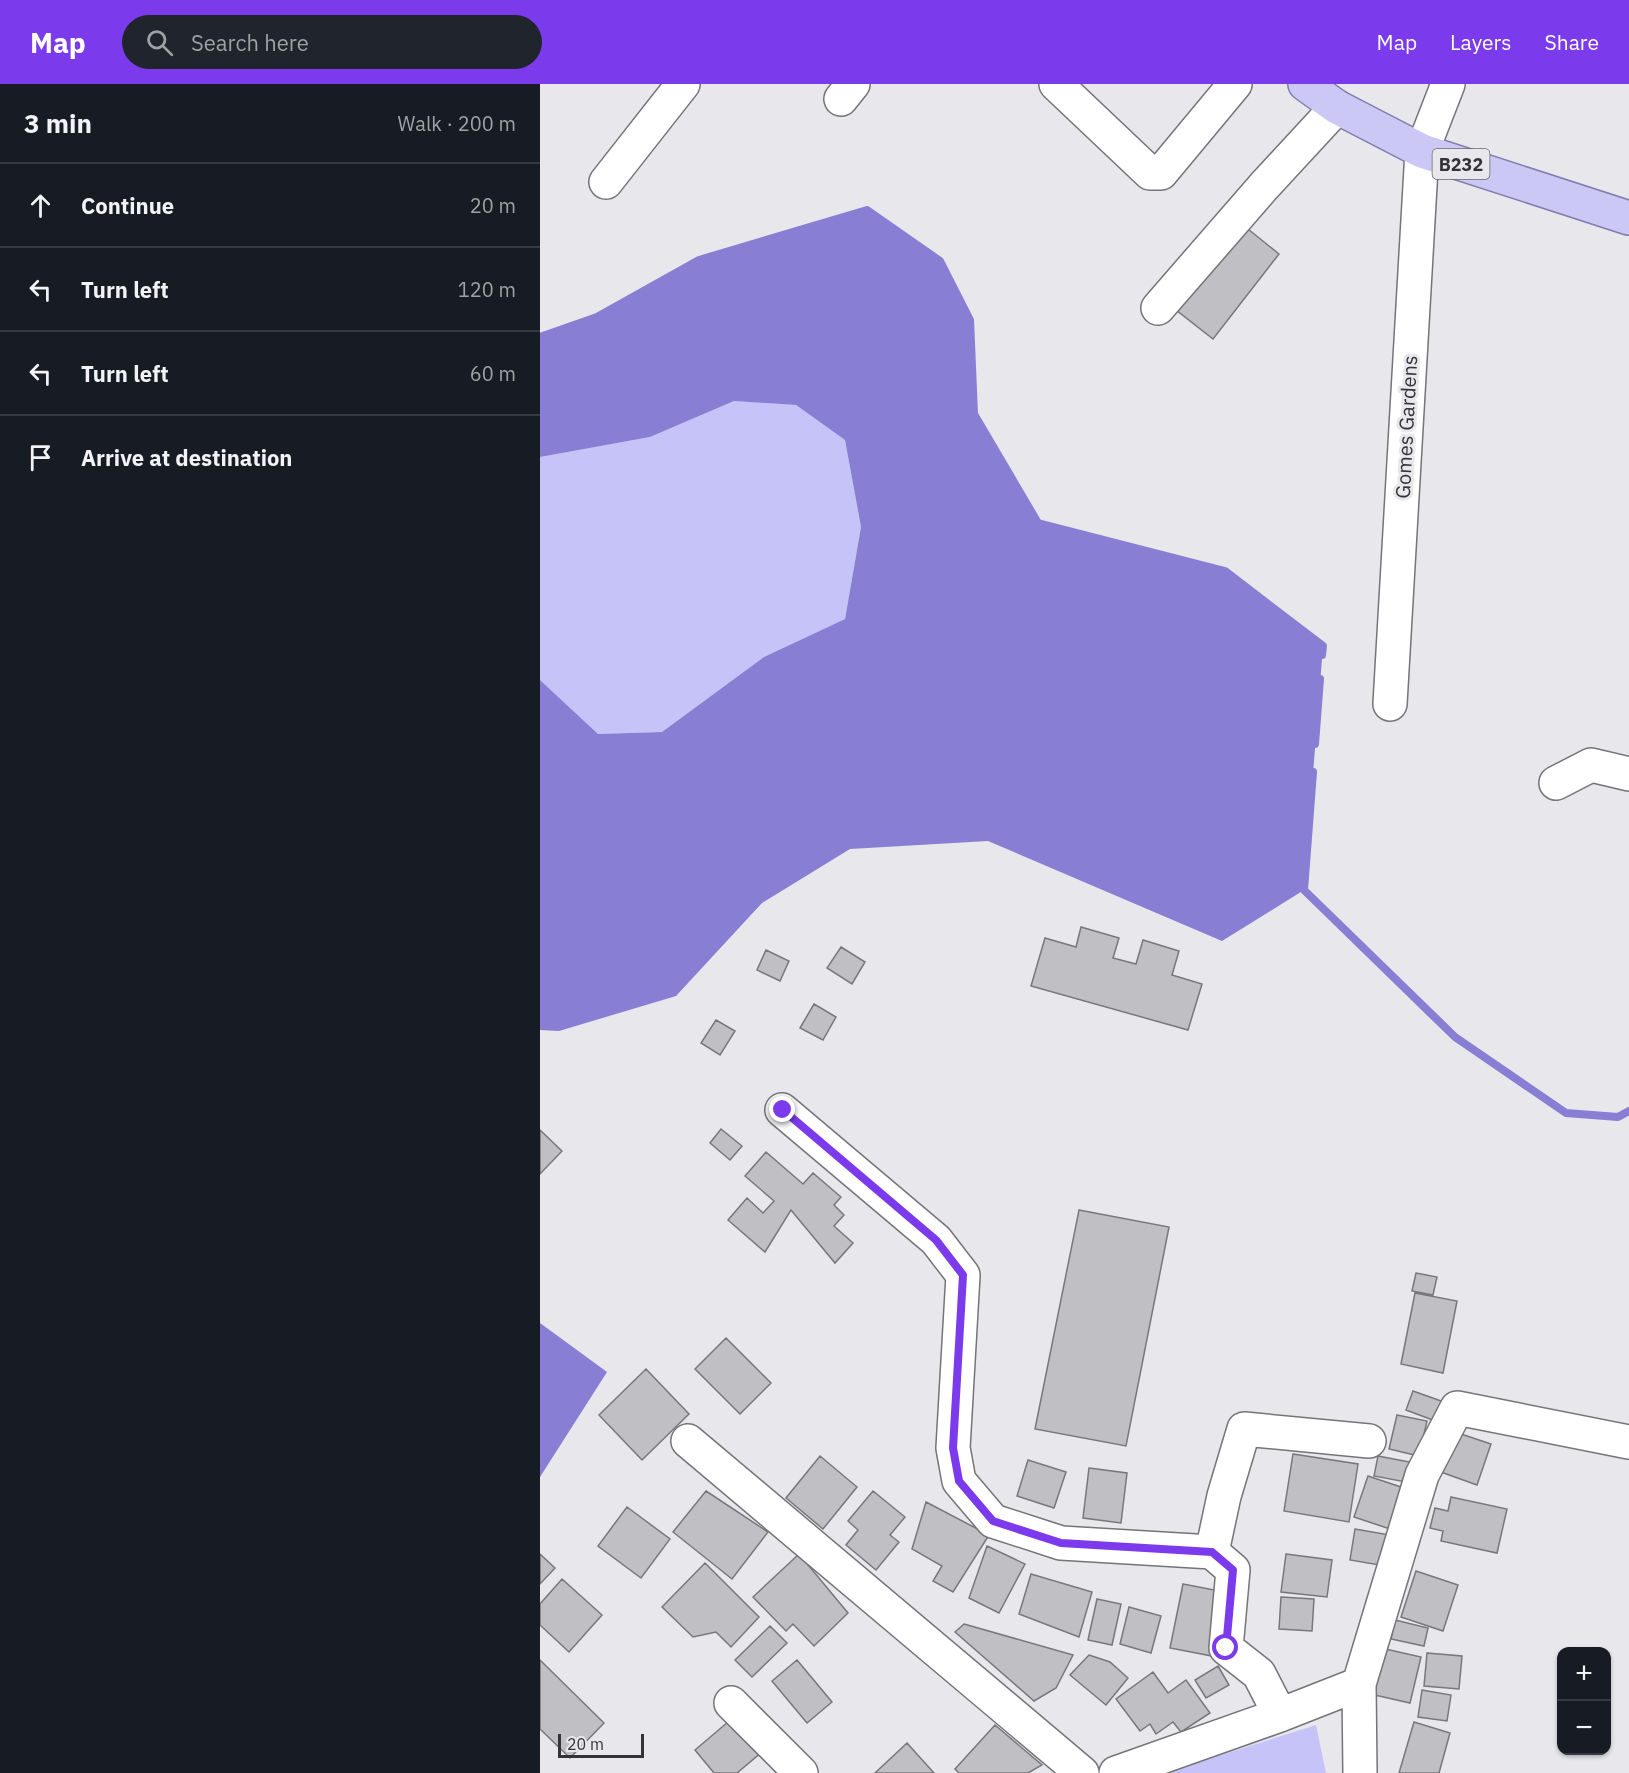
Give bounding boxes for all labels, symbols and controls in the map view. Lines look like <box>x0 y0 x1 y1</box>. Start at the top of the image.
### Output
search box <box>122 15 542 69</box>
text: Map <box>30 24 86 61</box>
icon: search <box>143 26 176 59</box>
text: Search here <box>191 28 309 57</box>
text: Map <box>1377 28 1417 56</box>
text: Layers <box>1450 28 1512 56</box>
text: Share <box>1545 28 1599 56</box>
text: 3 min <box>24 106 92 140</box>
text: Walk · 200 m <box>398 110 516 137</box>
road number: B232 <box>1432 149 1490 179</box>
icon: ahead <box>24 189 57 222</box>
text: Continue <box>81 191 174 220</box>
text: 20 m <box>470 192 516 219</box>
icon: left <box>24 273 57 306</box>
text: Turn left <box>81 275 169 304</box>
text: 120 m <box>458 276 516 303</box>
street label: Gomes Gardens <box>1389 355 1423 499</box>
icon: left <box>24 357 57 390</box>
text: Turn left <box>81 359 169 388</box>
text: 60 m <box>470 360 516 387</box>
icon: arrive <box>24 441 57 474</box>
text: Arrive at destination <box>81 443 292 472</box>
route end <box>769 1096 795 1122</box>
route start <box>1212 1634 1238 1660</box>
map controls <box>1557 1647 1611 1755</box>
button: + <box>1557 1647 1611 1701</box>
button: − <box>1557 1701 1611 1755</box>
scale bar <box>558 1731 644 1758</box>
text: 20 m <box>567 1734 604 1754</box>

